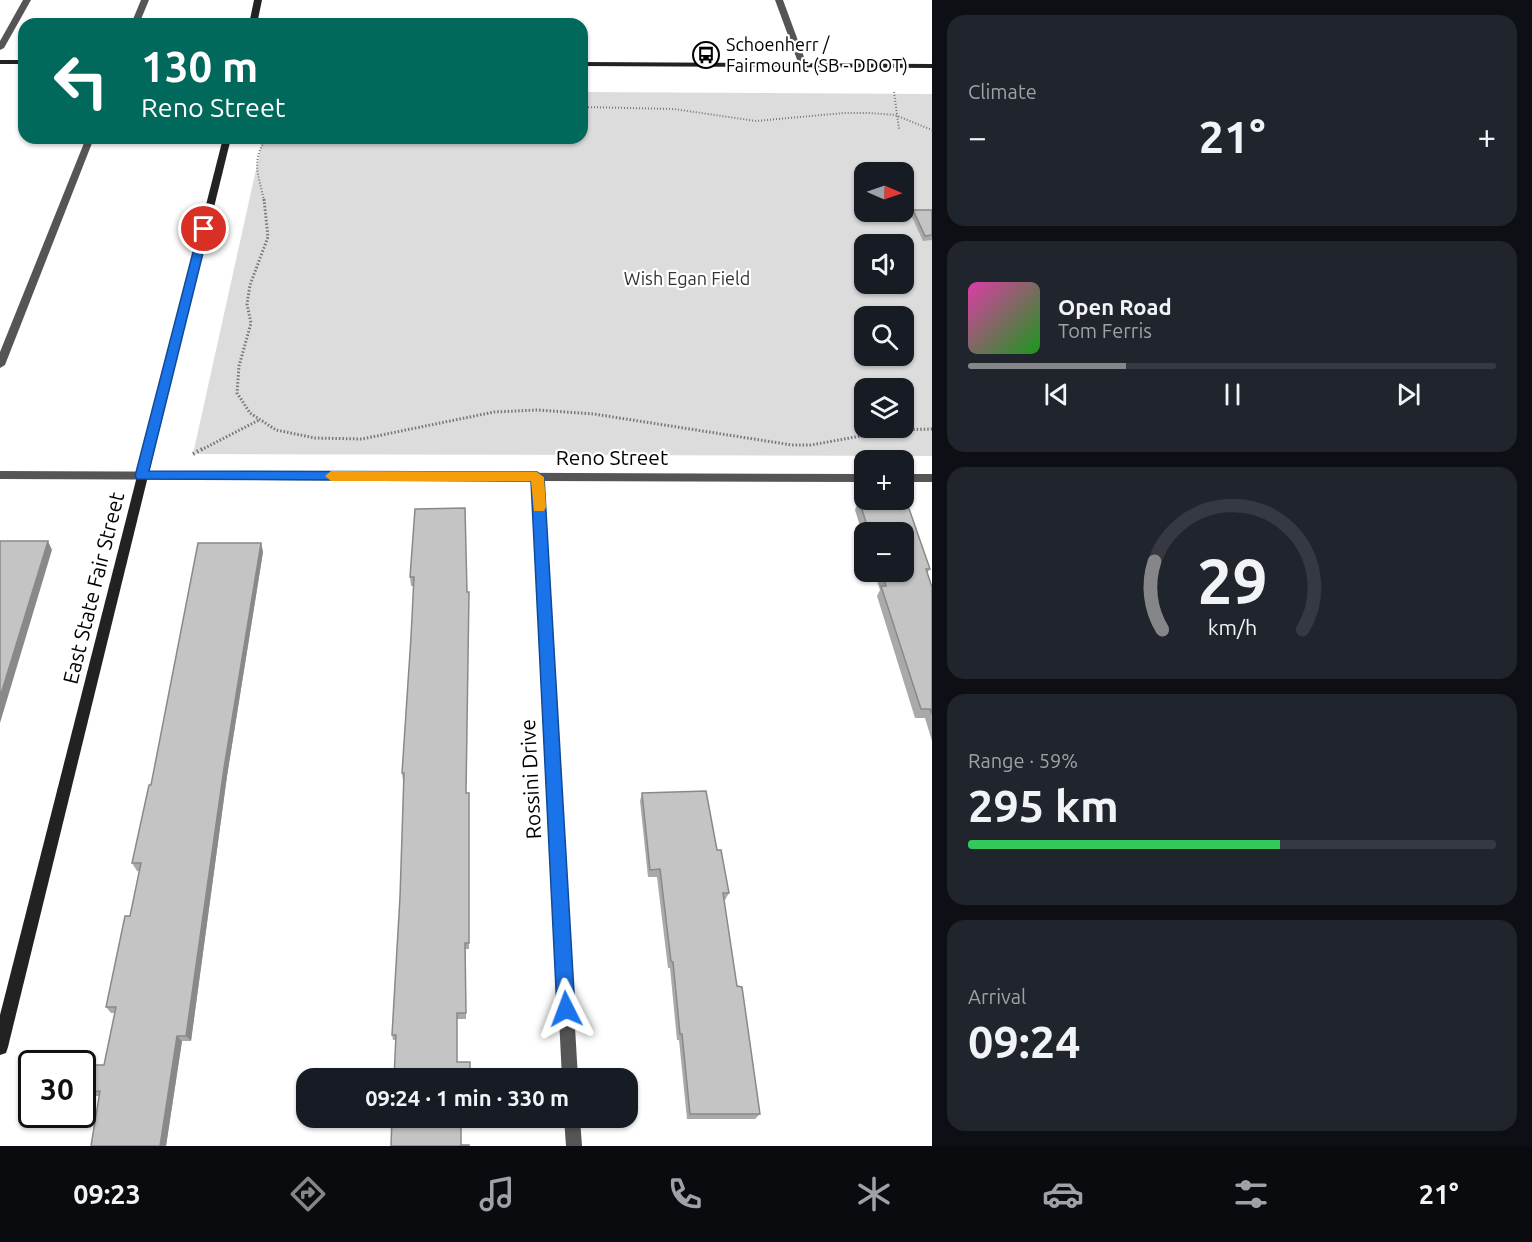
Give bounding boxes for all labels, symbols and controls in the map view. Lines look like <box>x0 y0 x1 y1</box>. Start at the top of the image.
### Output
place label: Schoenherr / Fairmount (SB - DDOT) <box>726 34 908 76</box>
bus stop icon: Schoenherr / Fairmount (SB - DDOT) <box>691 40 721 70</box>
icon: left <box>42 42 120 120</box>
text: 130 m <box>141 43 258 90</box>
text: Climate <box>968 80 1037 103</box>
text: Reno Street <box>141 92 285 122</box>
text: 21° <box>1199 111 1265 162</box>
text: − <box>968 118 987 155</box>
text: + <box>1477 118 1496 155</box>
north arrow <box>854 162 914 222</box>
map controls <box>854 162 914 582</box>
pin <box>178 203 229 254</box>
icon: arrive <box>187 212 220 245</box>
button: sound <box>854 234 914 294</box>
park label: Wish Egan Field <box>624 268 750 288</box>
text: Open Road <box>1058 294 1172 319</box>
button: search <box>854 306 914 366</box>
text: Tom Ferris <box>1058 319 1152 342</box>
button: layers <box>854 378 914 438</box>
icon: previous <box>1040 378 1073 411</box>
icon: pause <box>1216 378 1249 411</box>
icon: next <box>1392 378 1425 411</box>
street label: Reno Street <box>556 445 668 469</box>
button: + <box>854 450 914 510</box>
street label: East State Fair Street <box>58 489 128 686</box>
button: − <box>854 522 914 582</box>
text: 29 <box>1197 546 1267 616</box>
text: km/h <box>1207 615 1257 639</box>
street label: Rossini Drive <box>515 718 545 840</box>
text: Range · 59% <box>968 749 1078 772</box>
text: 295 km <box>968 780 1119 831</box>
position arrow <box>534 977 598 1041</box>
text: Arrival <box>968 985 1026 1008</box>
text: 09:24 <box>968 1016 1081 1067</box>
speed limit sign: 30 <box>18 1050 96 1128</box>
text: 09:24 · 1 min · 330 m <box>365 1085 569 1110</box>
icon: directions <box>287 1173 329 1215</box>
icon: music <box>476 1173 518 1215</box>
icon: phone <box>664 1173 706 1215</box>
icon: climate <box>853 1173 895 1215</box>
icon: car <box>1042 1173 1084 1215</box>
icon: filters <box>1230 1173 1272 1215</box>
text: 09:23 <box>73 1179 141 1209</box>
text: 21° <box>1419 1179 1459 1209</box>

